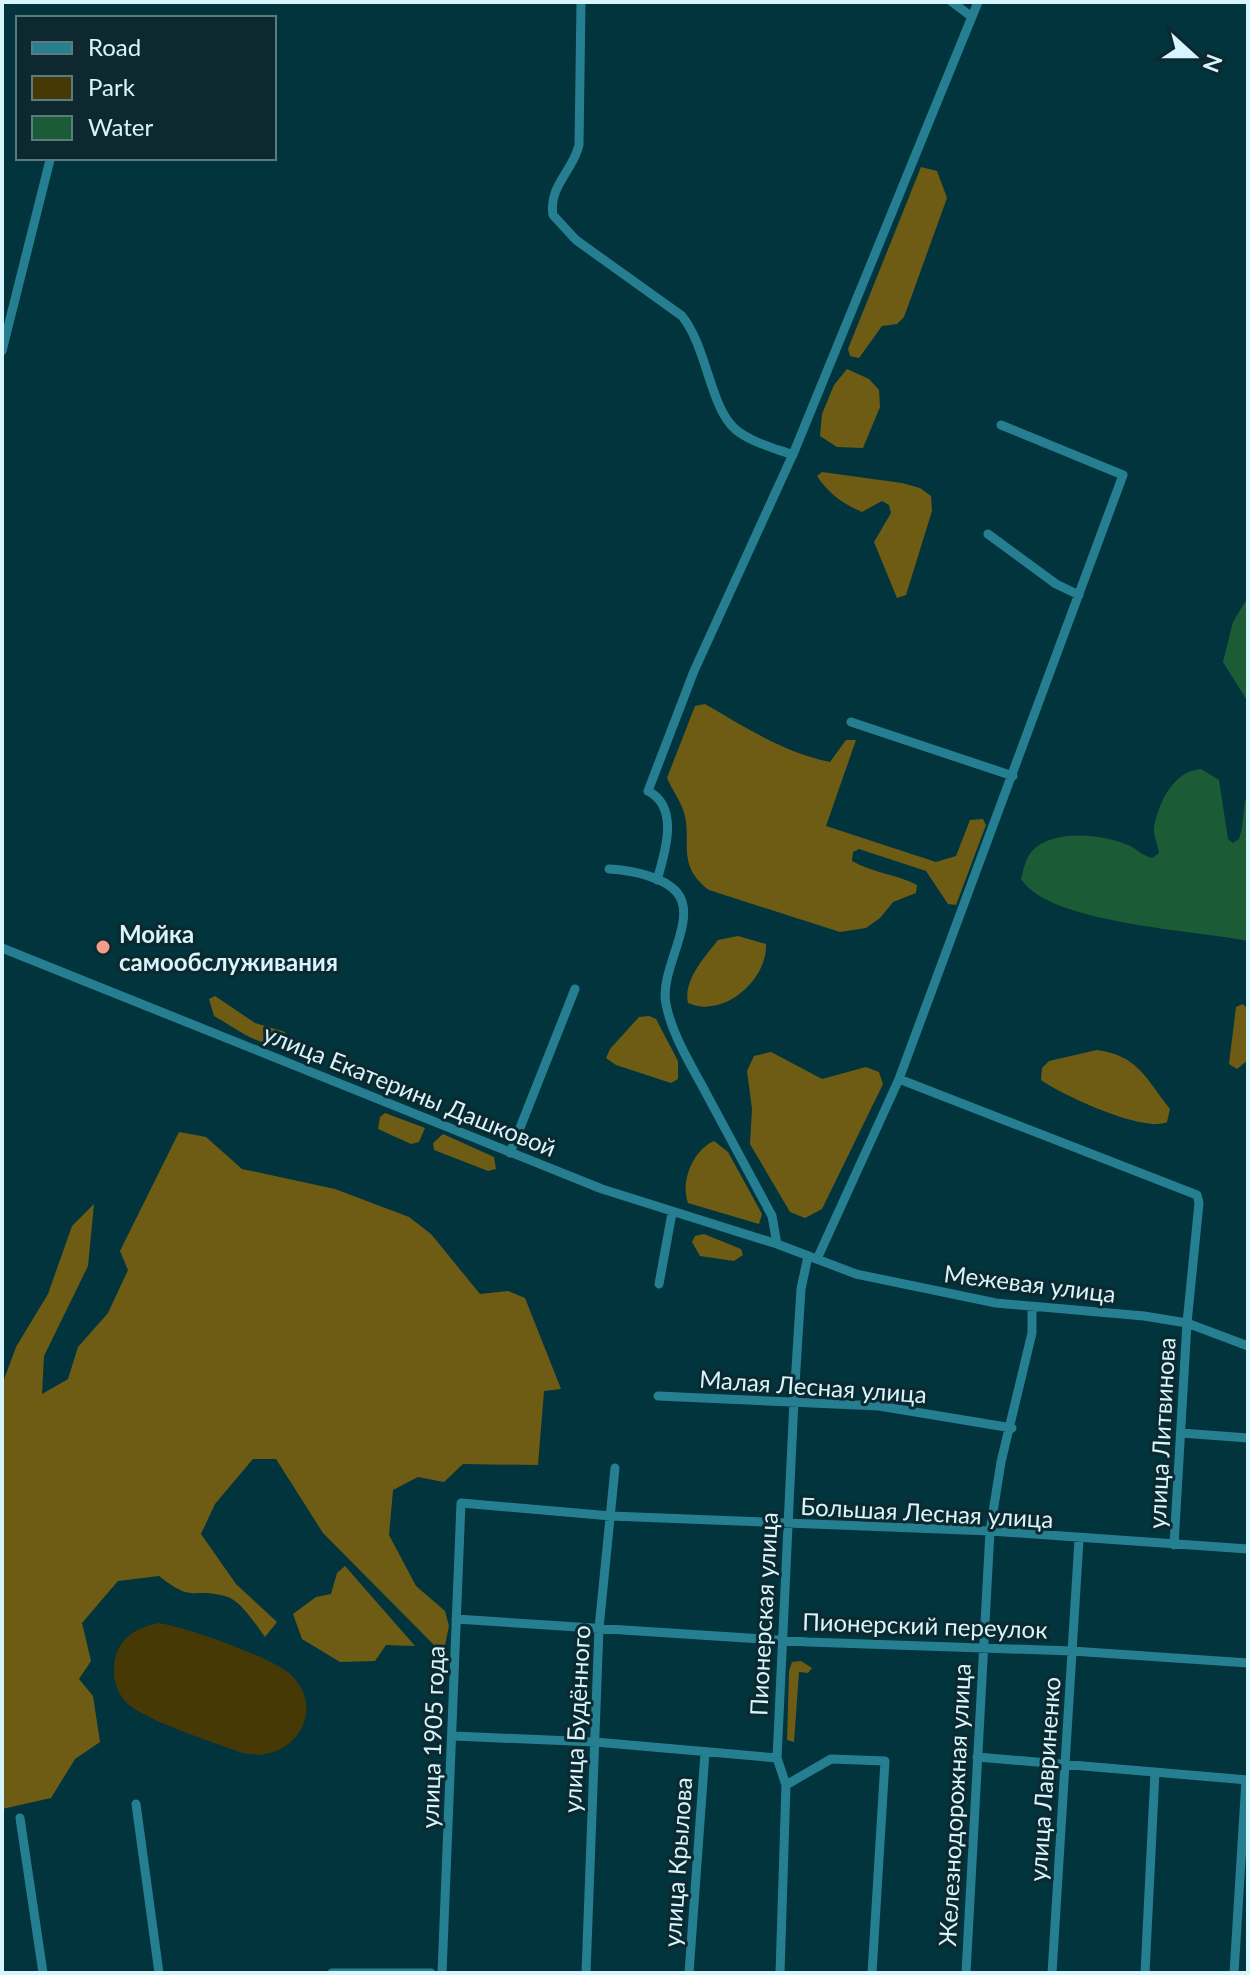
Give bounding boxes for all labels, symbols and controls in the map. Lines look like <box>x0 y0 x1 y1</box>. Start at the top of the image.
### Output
legend <box>16 16 276 160</box>
north arrow <box>1154 16 1234 96</box>
text: Road <box>88 32 141 61</box>
text: N <box>1197 51 1229 76</box>
text: Park <box>88 72 136 101</box>
text: Water <box>88 112 153 141</box>
place label: Мойка самообслуживания <box>119 919 338 976</box>
marker: Мойка самообслуживания <box>94 938 112 956</box>
street label: улица Екатерины Дашковой <box>259 1018 561 1162</box>
street label: Межевая улица <box>942 1258 1118 1308</box>
street label: улица Литвинова <box>1142 1337 1180 1529</box>
street label: Малая Лесная улица <box>698 1364 928 1408</box>
street label: Большая Лесная улица <box>800 1491 1054 1533</box>
street label: Пионерская улица <box>743 1511 783 1717</box>
street label: Пионерский переулок <box>802 1606 1049 1644</box>
street label: улица Будённого <box>557 1624 595 1814</box>
street label: улица 1905 года <box>414 1645 450 1829</box>
street label: Железнодорожная улица <box>932 1663 976 1947</box>
street label: улица Лавриненко <box>1022 1676 1066 1882</box>
street label: улица Крылова <box>657 1776 697 1948</box>

